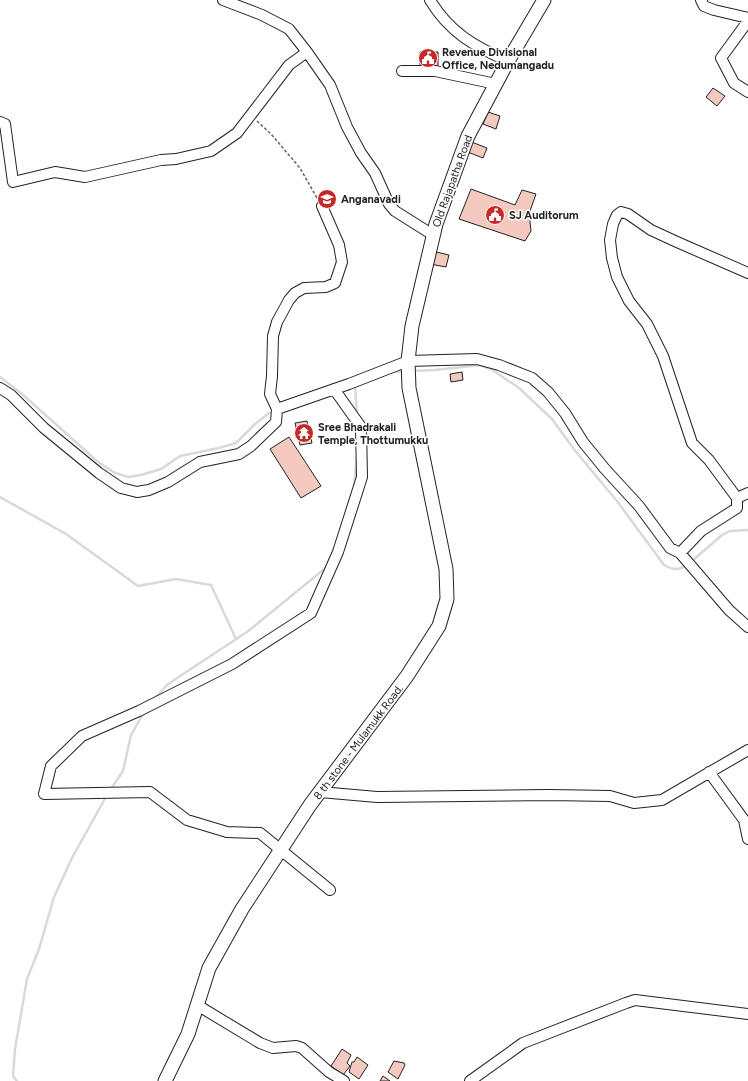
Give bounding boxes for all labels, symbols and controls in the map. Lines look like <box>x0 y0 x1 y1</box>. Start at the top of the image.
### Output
place label: Revenue Divisional Office, Nedumangadu <box>442 46 554 72</box>
public building icon: Revenue Divisional Office, Nedumangadu <box>417 47 439 69</box>
street label: Old Rajapatha Road <box>430 133 475 229</box>
school or university icon: Anganavadi <box>316 188 338 210</box>
place label: Anganavadi <box>341 193 401 206</box>
public building icon: SJ Auditorum <box>484 204 506 226</box>
place label: SJ Auditorum <box>509 209 579 222</box>
place label: Sree Bhadrakali Temple, Thottumukku <box>318 421 428 447</box>
temple icon: Sree Bhadrakali Temple, Thottumukku <box>293 422 315 444</box>
street label: 8 th stone - Mulamukk Road. <box>311 682 406 802</box>

